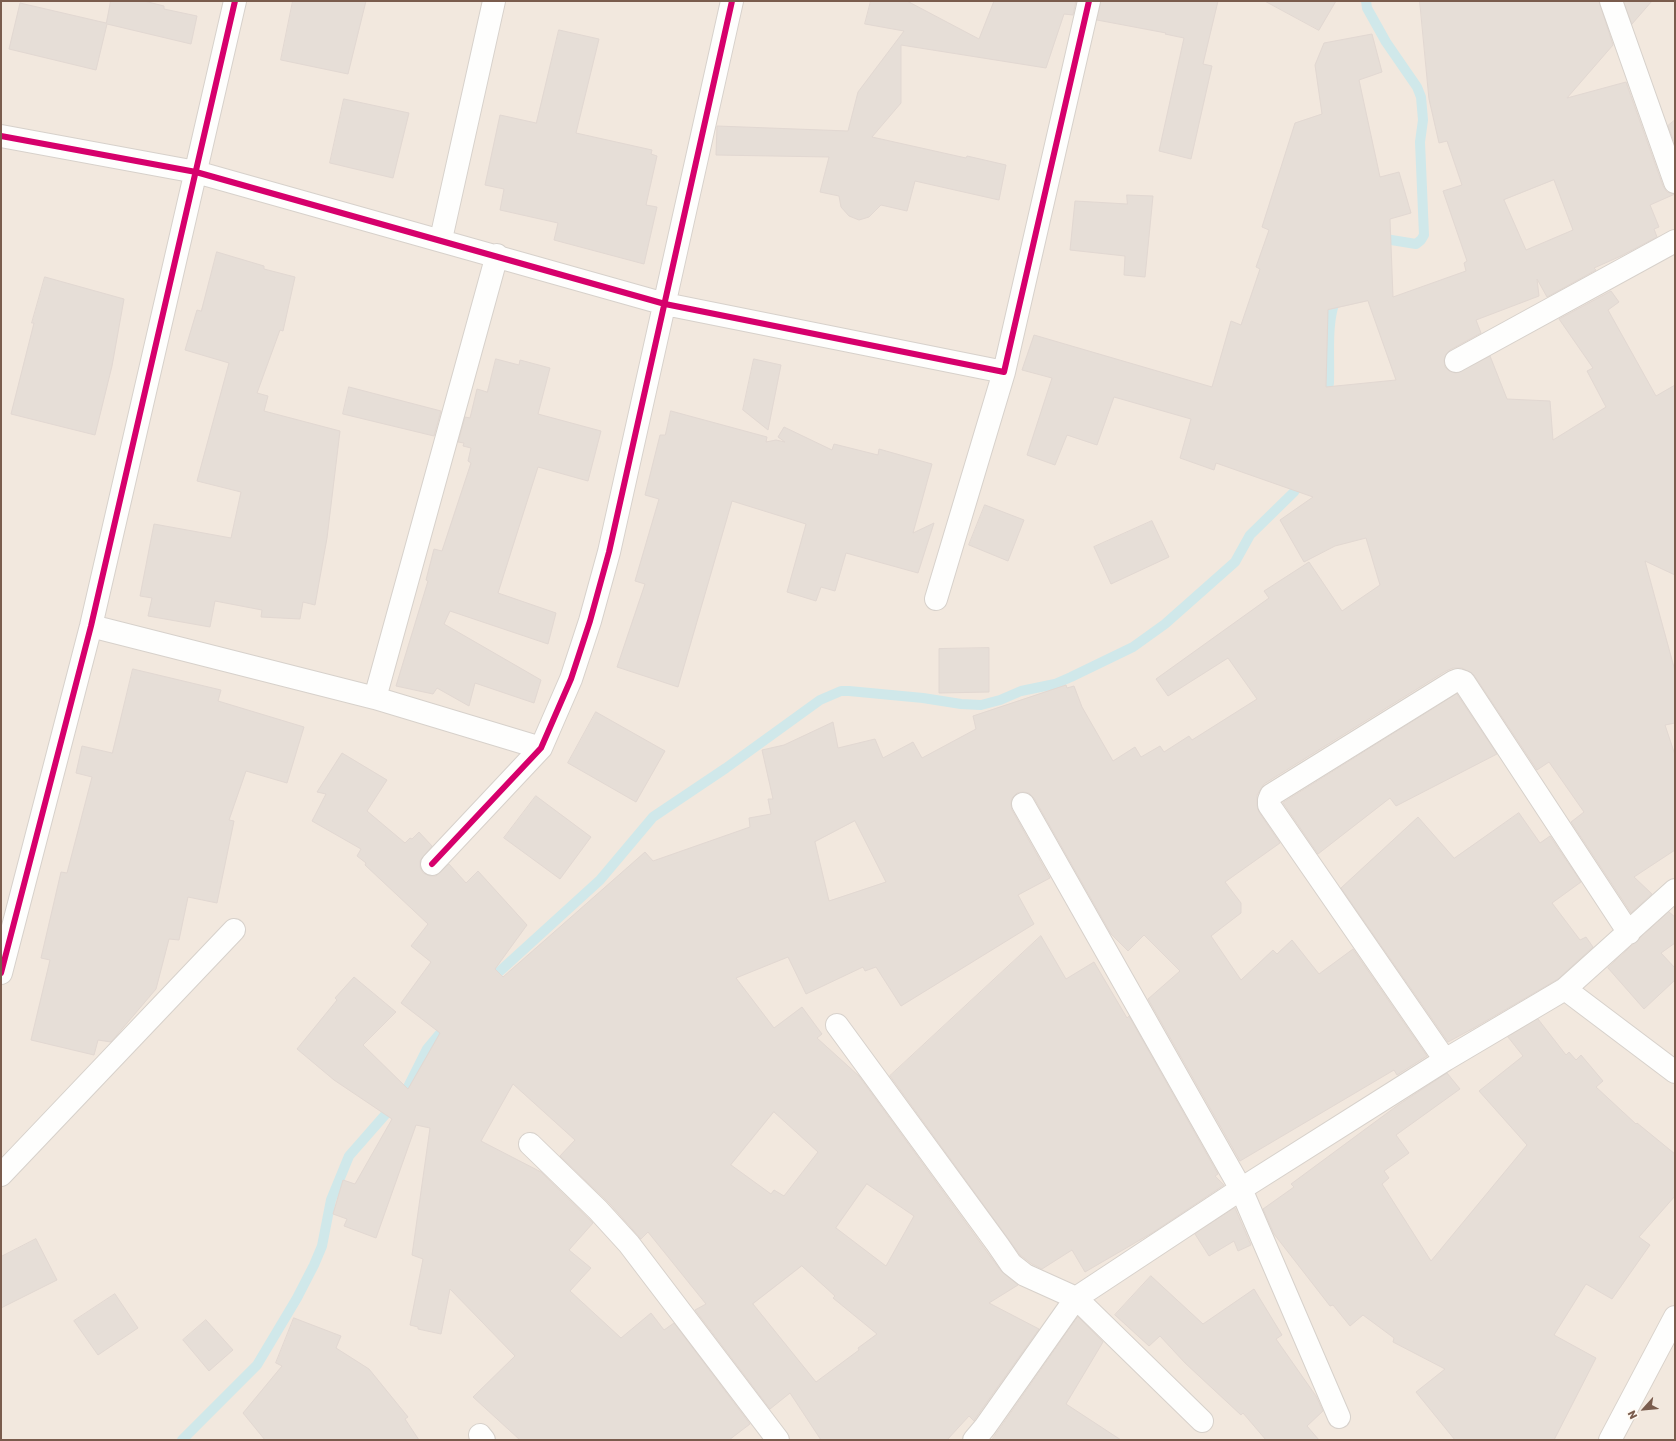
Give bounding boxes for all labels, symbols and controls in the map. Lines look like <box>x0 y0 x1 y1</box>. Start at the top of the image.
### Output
north arrow <box>1624 1389 1664 1429</box>
text: N <box>1625 1408 1640 1421</box>

